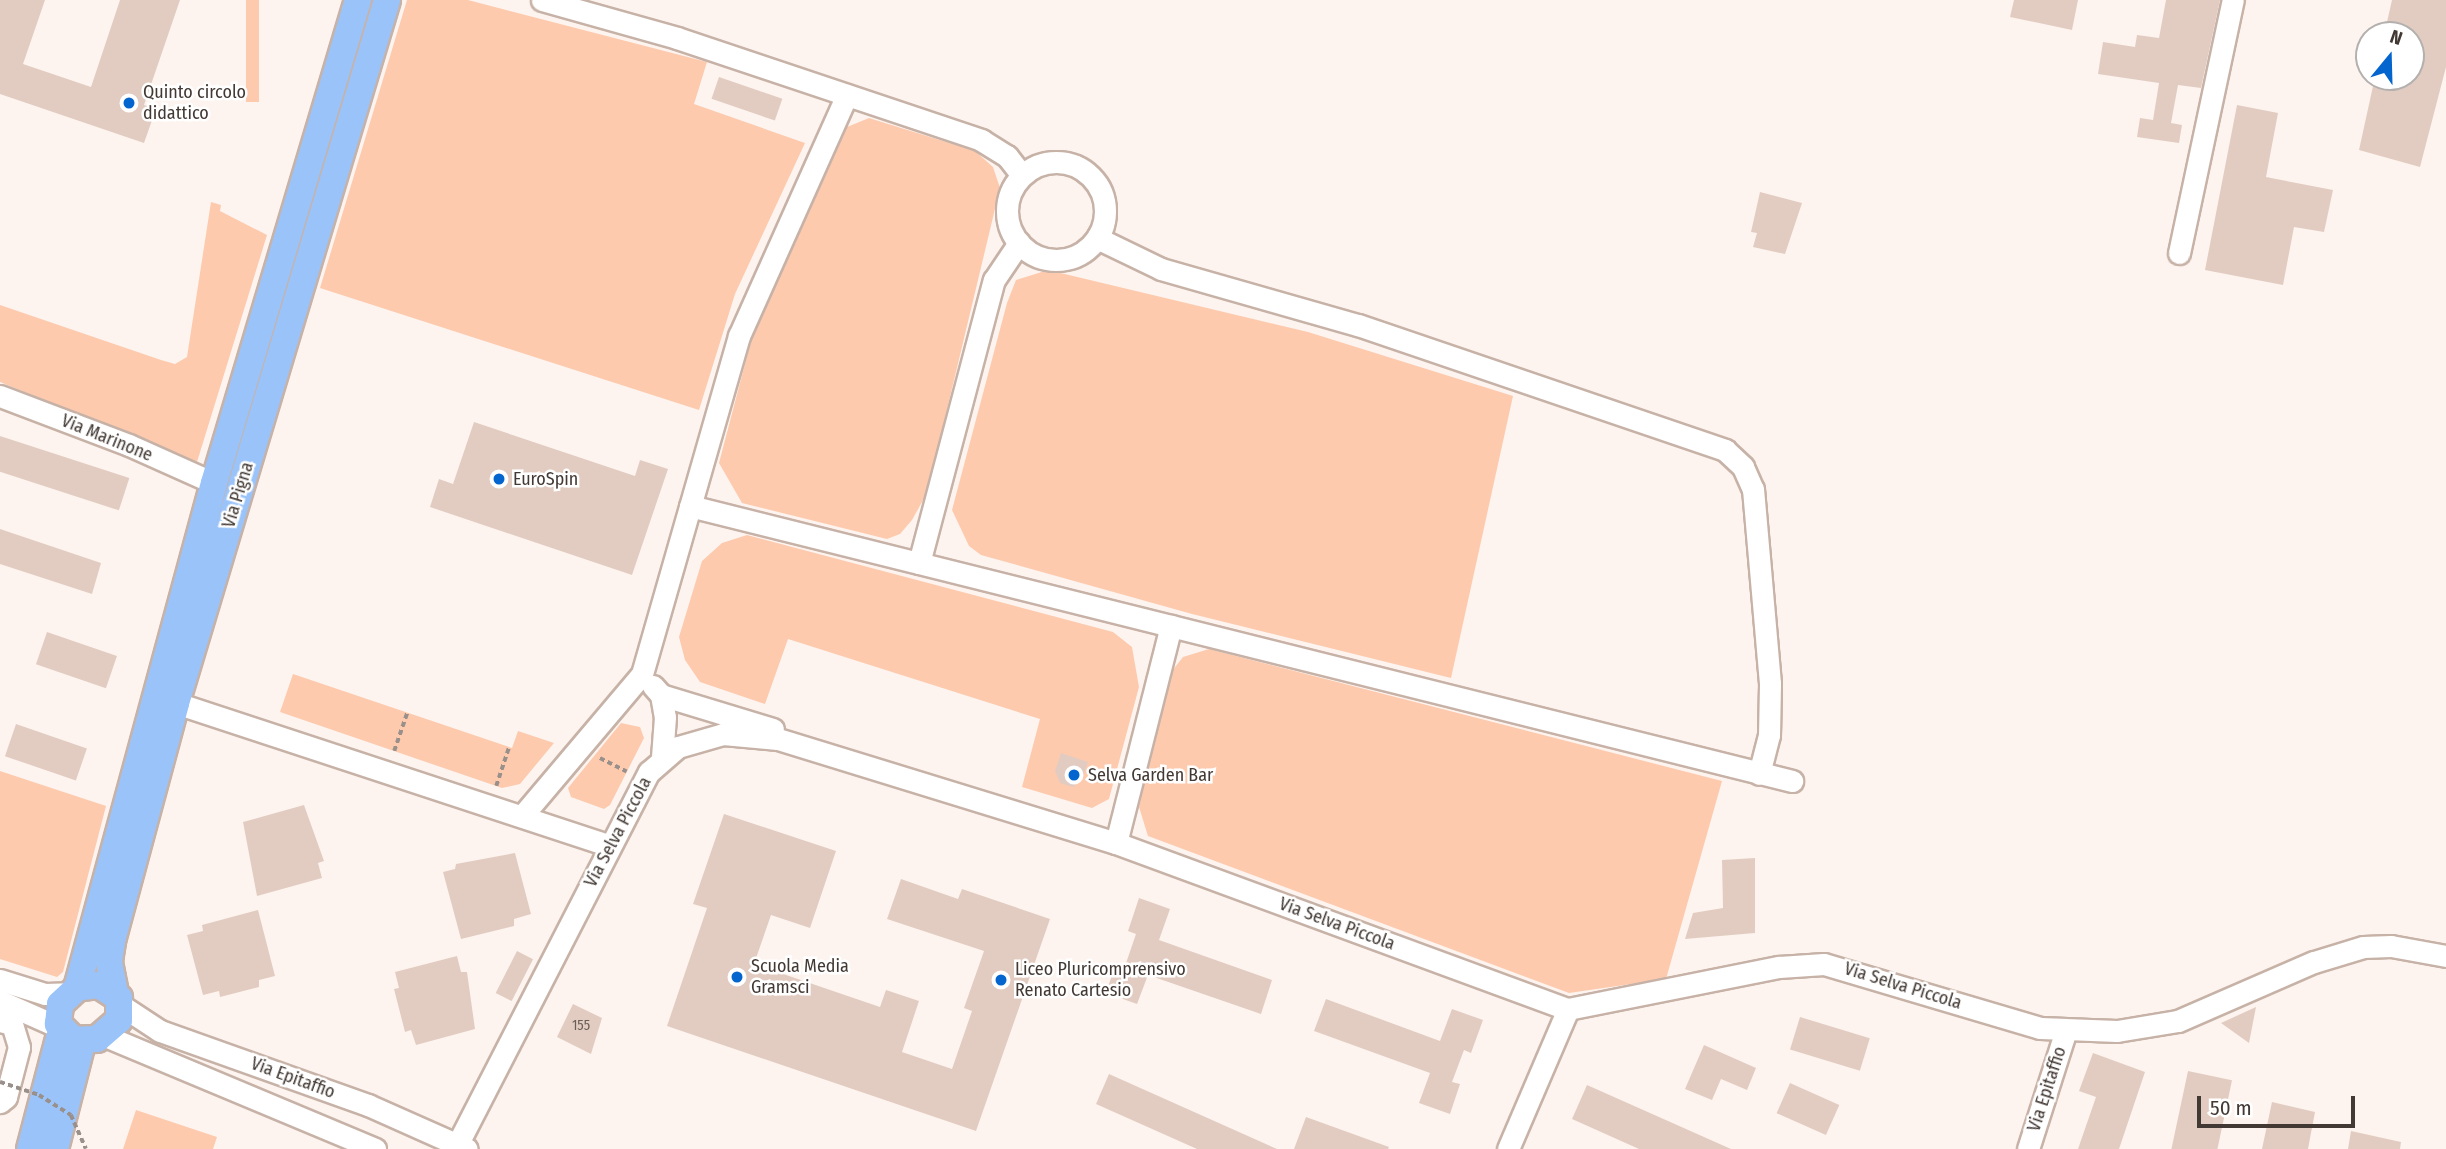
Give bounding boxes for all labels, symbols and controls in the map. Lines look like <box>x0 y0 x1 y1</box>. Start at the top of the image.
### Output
north arrow <box>2355 21 2425 91</box>
text: N <box>2387 25 2405 50</box>
place label: Quinto circolo didattico <box>143 82 246 124</box>
marker: Quinto circolo didattico <box>121 95 137 111</box>
street label: Via Marinone <box>58 410 156 466</box>
street label: Via Pigna <box>218 460 258 530</box>
place label: EuroSpin <box>513 468 578 490</box>
marker: EuroSpin <box>491 471 507 487</box>
place label: Selva Garden Bar <box>1088 764 1213 786</box>
marker: Selva Garden Bar <box>1066 767 1082 783</box>
street label: Via Selva Piccola <box>580 773 656 891</box>
street label: Via Selva Piccola <box>1276 893 1398 955</box>
place label: Scuola Media Gramsci <box>751 956 849 998</box>
street label: Via Selva Piccola <box>1842 958 1964 1014</box>
place label: Liceo Pluricomprensivo Renato Cartesio <box>1015 959 1186 1002</box>
marker: Scuola Media Gramsci <box>729 969 745 985</box>
marker: Liceo Pluricomprensivo Renato Cartesio <box>993 972 1009 988</box>
house number: 155 <box>572 1018 590 1034</box>
street label: Via Epitaffio <box>2023 1044 2071 1134</box>
street label: Via Epitaffio <box>248 1053 338 1103</box>
scale bar <box>2201 1082 2358 1126</box>
text: 50 m <box>2210 1095 2252 1121</box>

